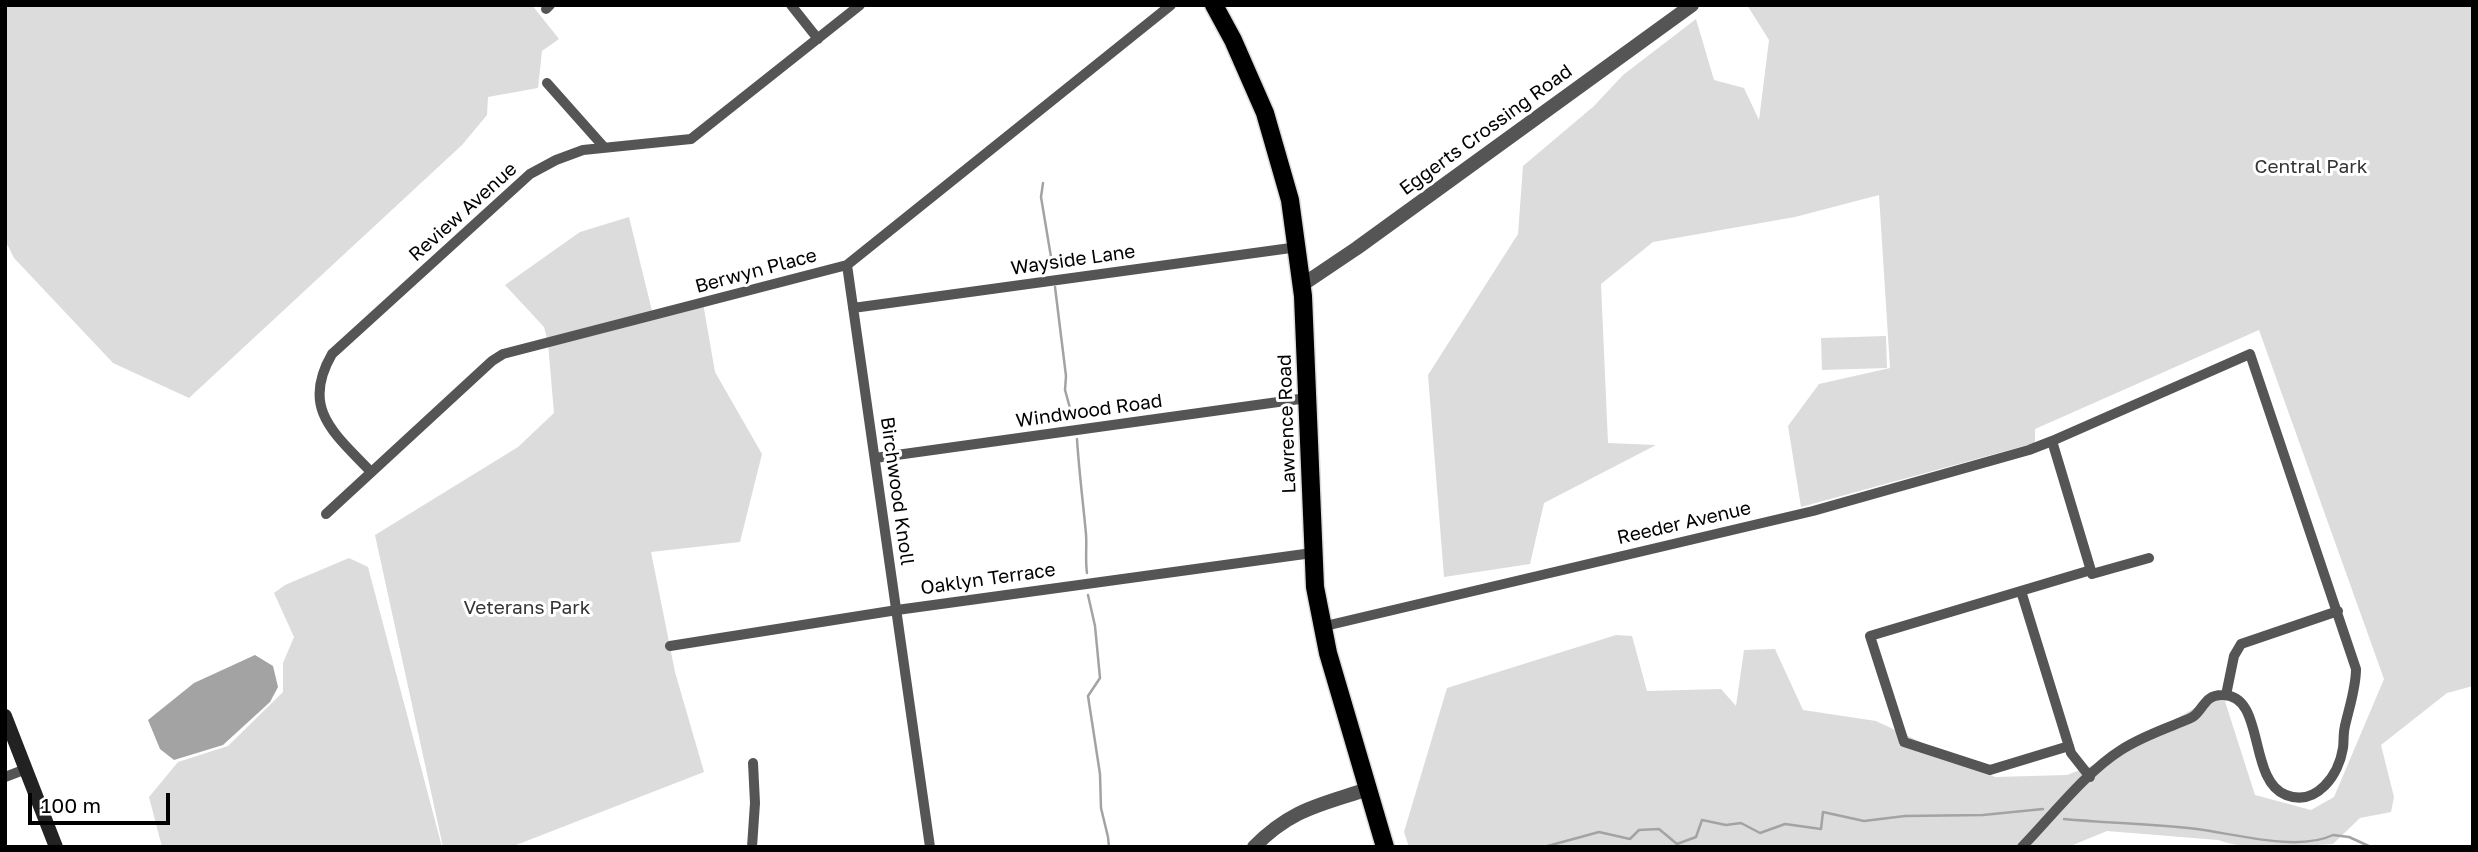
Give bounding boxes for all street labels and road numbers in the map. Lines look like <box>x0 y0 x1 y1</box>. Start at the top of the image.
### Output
street label: Eggerts Crossing Road <box>1395 60 1577 200</box>
street label: Review Avenue <box>404 158 522 266</box>
street label: Wayside Lane <box>1009 240 1137 280</box>
street label: Berwyn Place <box>693 244 819 298</box>
street label: Lawrence Road <box>1273 354 1301 494</box>
street label: Windwood Road <box>1014 389 1164 433</box>
street label: Birchwood Knoll <box>875 415 919 567</box>
street label: Reeder Avenue <box>1615 497 1753 549</box>
street label: Oaklyn Terrace <box>919 558 1057 600</box>

